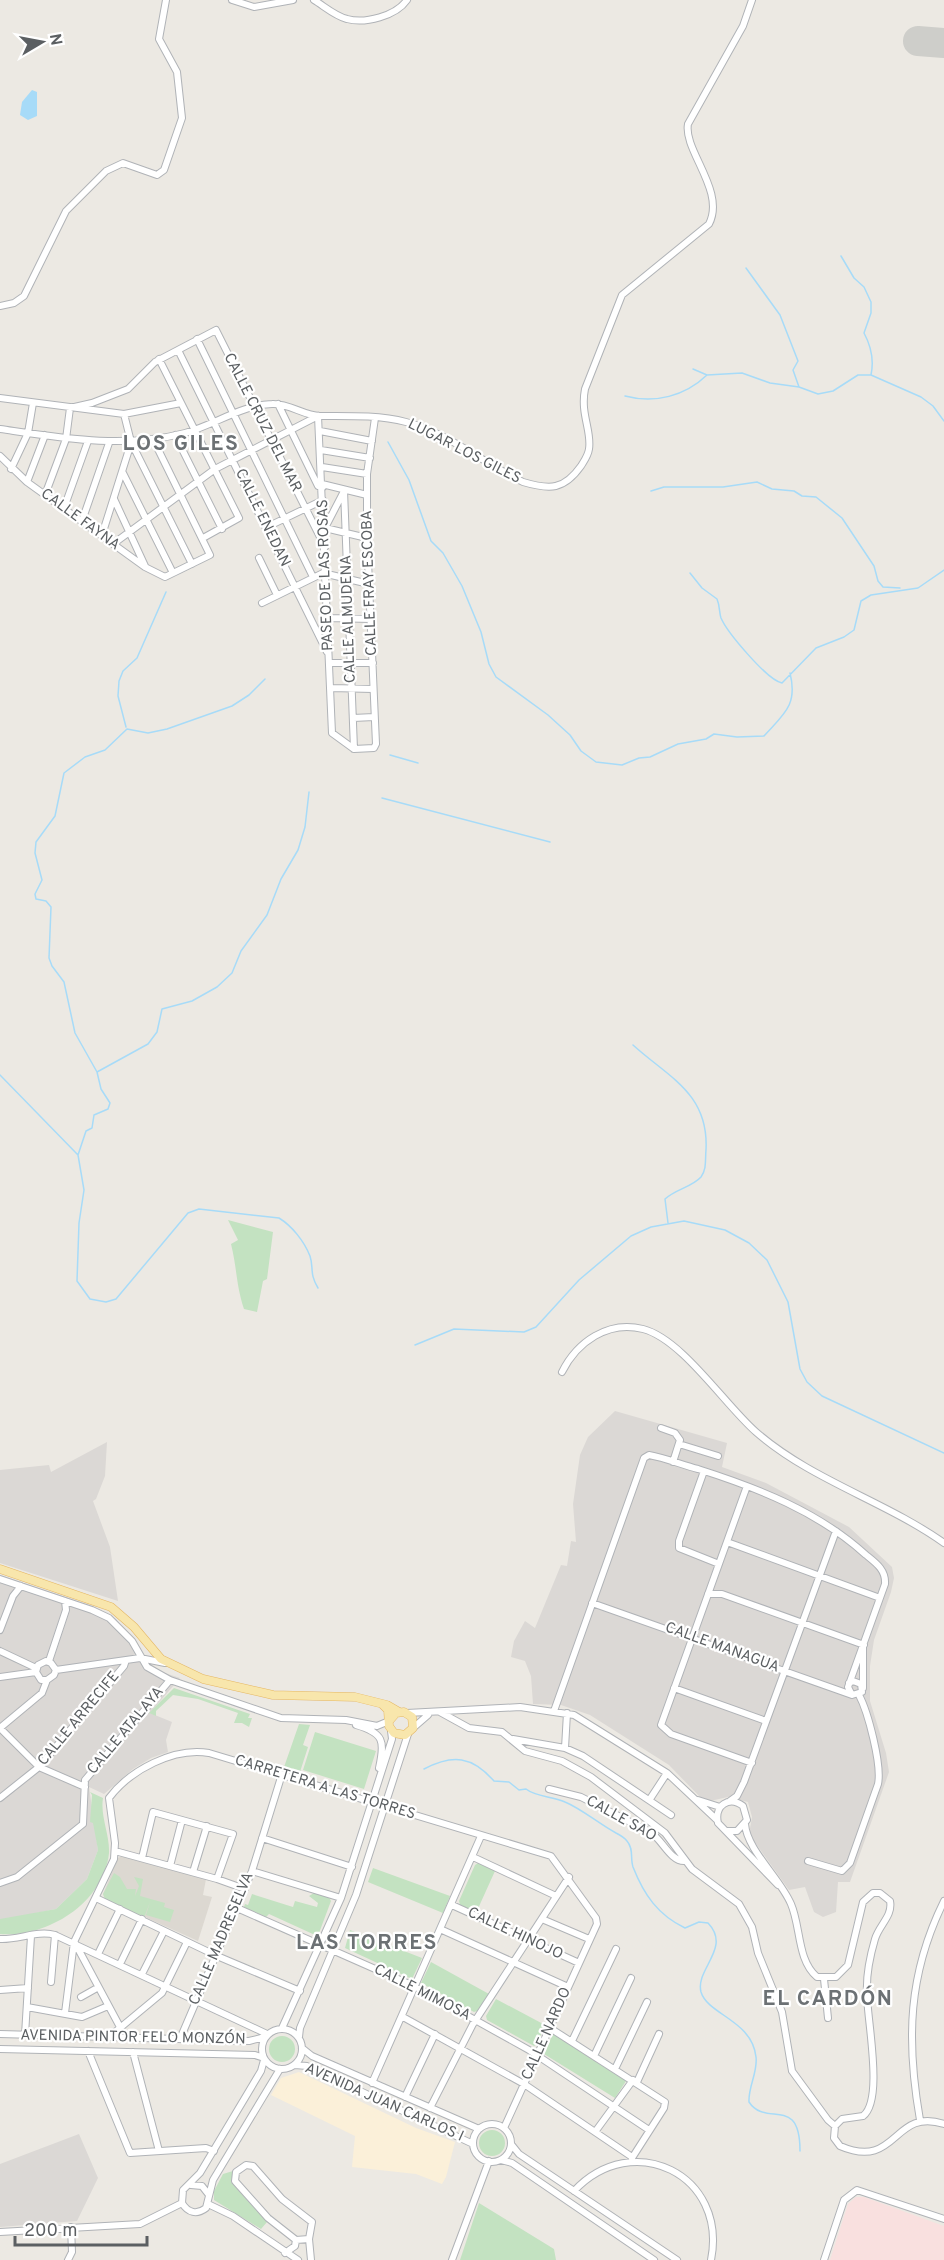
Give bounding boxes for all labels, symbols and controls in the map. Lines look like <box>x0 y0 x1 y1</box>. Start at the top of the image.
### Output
north arrow <box>12 12 72 72</box>
text: N <box>44 32 66 47</box>
street label: CALLE CRUZ DEL MAR <box>219 350 305 496</box>
street label: LUGAR LOS GILES <box>404 415 524 489</box>
district label: LOS GILES <box>123 431 239 458</box>
street label: CALLE ENEDAN <box>230 466 294 570</box>
street label: CALLE FAYNA <box>37 485 123 555</box>
street label: PASEO DE LAS ROSAS <box>314 499 338 651</box>
street label: CALLE FRAY ESCOBA <box>358 510 382 656</box>
street label: CALLE ALMUDENA <box>337 555 361 683</box>
street label: CALLE MANAGUA <box>662 1619 782 1677</box>
street label: CALLE ARRECIFE <box>34 1668 124 1770</box>
street label: CALLE ATALAYA <box>84 1683 168 1779</box>
street label: CARRETERA A LAS TORRES <box>232 1751 418 1825</box>
street label: CALLE SAO <box>582 1792 660 1846</box>
street label: CALLE MADRESELVA <box>185 1870 259 2008</box>
street label: CALLE HINOJO <box>464 1904 566 1964</box>
district label: LAS TORRES <box>296 1930 438 1957</box>
street label: CALLE MIMOSA <box>370 1960 474 2026</box>
street label: CALLE NARDO <box>518 1984 576 2084</box>
district label: EL CARDÓN <box>763 1985 893 2013</box>
street label: AVENIDA PINTOR FELO MONZÓN <box>20 2025 246 2049</box>
street label: AVENIDA JUAN CARLOS I <box>302 2059 466 2147</box>
scale bar <box>15 2209 147 2247</box>
text: 200 m <box>24 2220 77 2243</box>

